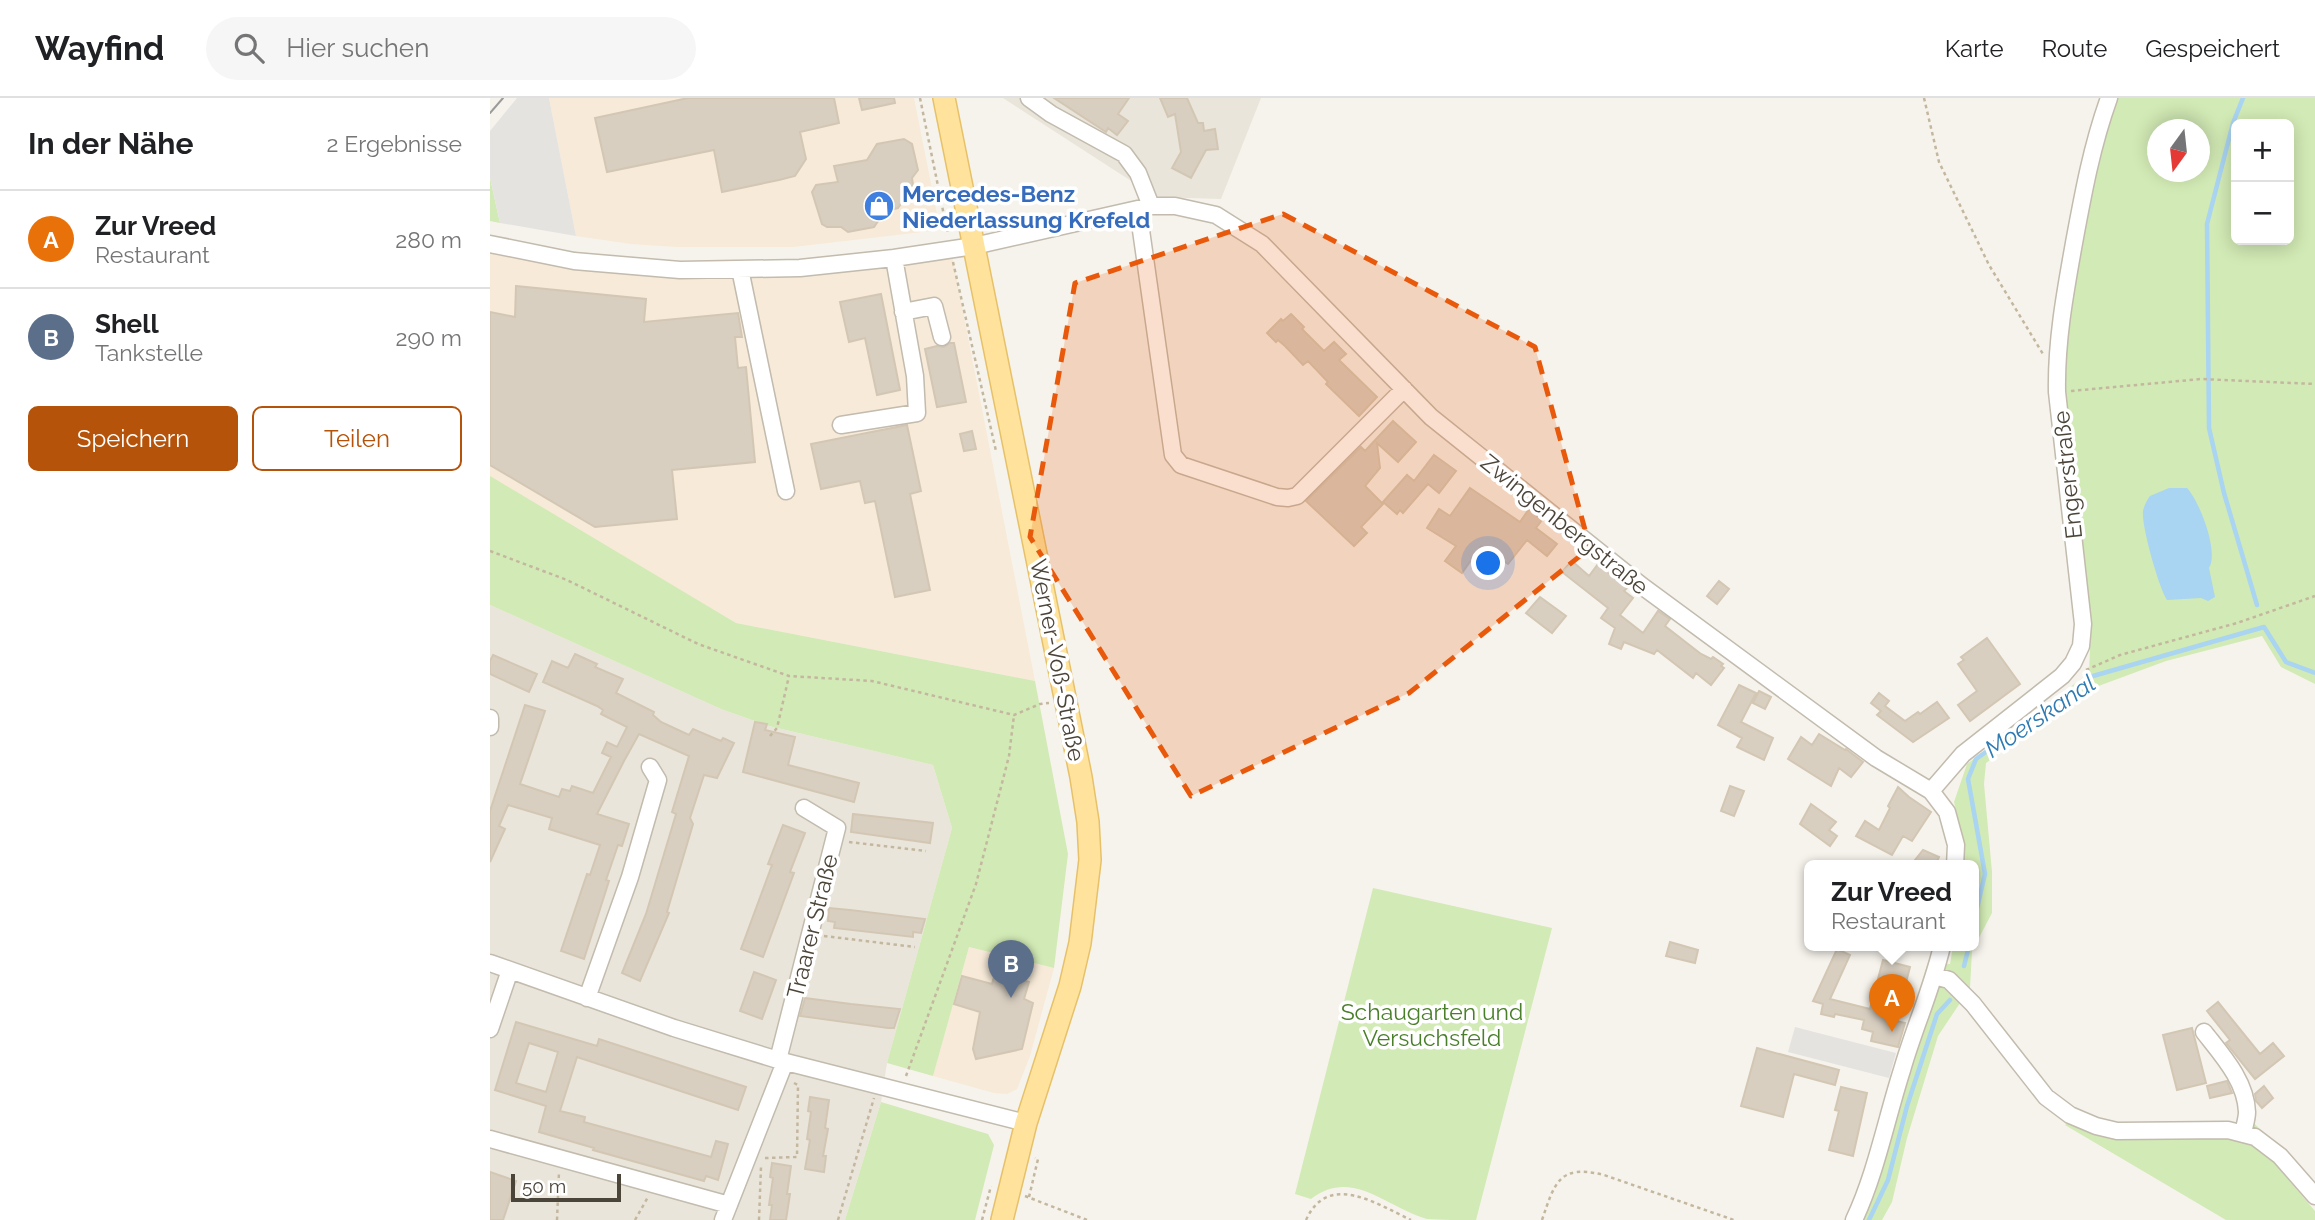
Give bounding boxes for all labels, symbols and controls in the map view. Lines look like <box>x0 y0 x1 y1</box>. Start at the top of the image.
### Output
search box <box>206 17 696 80</box>
text: Wayfind <box>35 29 164 68</box>
icon: search <box>230 29 268 67</box>
text: Hier suchen <box>286 33 429 63</box>
text: Karte <box>1945 34 2004 63</box>
text: Route <box>2042 34 2107 63</box>
text: Gespeichert <box>2145 34 2280 63</box>
north arrow <box>2147 119 2210 182</box>
map controls <box>2231 119 2294 245</box>
button: + <box>2231 119 2294 182</box>
text: In der Nähe <box>28 126 193 161</box>
text: 2 Ergebnisse <box>326 130 462 157</box>
place label: Mercedes-Benz Niederlassung Krefeld <box>902 180 1150 233</box>
button: − <box>2231 182 2294 245</box>
shop icon: Mercedes-Benz Niederlassung Krefeld <box>862 189 896 223</box>
text: Zur Vreed <box>95 211 216 241</box>
text: A <box>43 226 59 253</box>
text: 280 m <box>395 226 462 253</box>
text: Restaurant <box>95 241 210 268</box>
text: Shell <box>95 309 159 339</box>
text: B <box>43 324 59 351</box>
text: 290 m <box>395 324 462 351</box>
text: Tankstelle <box>95 339 203 366</box>
button: Speichern <box>28 406 238 471</box>
button: Teilen <box>252 406 462 471</box>
street label: Engerstraße <box>2047 410 2087 540</box>
street label: Zwingenbergstraße <box>1476 448 1654 600</box>
your location <box>1471 546 1505 580</box>
street label: Werner-Voß-Straße <box>1025 557 1091 763</box>
water label: Moerskanal <box>1979 668 2101 764</box>
street label: Traarer Straße <box>781 851 843 1001</box>
popup <box>1804 860 1979 951</box>
text: Zur Vreed <box>1831 877 1952 907</box>
text: Restaurant <box>1831 907 1946 934</box>
pin: B <box>988 940 1034 998</box>
pin: A <box>1869 974 1915 1032</box>
park label: Schaugarten und Versuchsfeld <box>1341 998 1523 1051</box>
scale bar <box>511 1171 621 1203</box>
text: 50 m <box>522 1175 566 1197</box>

